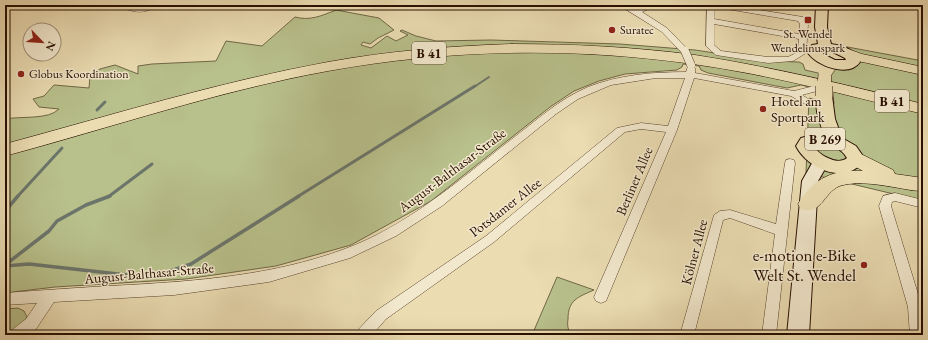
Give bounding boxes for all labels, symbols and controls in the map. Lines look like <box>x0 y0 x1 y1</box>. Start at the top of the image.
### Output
marker: St. Wendel Wendelinuspark <box>803 15 813 25</box>
north arrow <box>22 22 62 62</box>
place label: Suratec <box>620 22 654 38</box>
marker: Suratec <box>607 25 617 35</box>
place label: St. Wendel Wendelinuspark <box>771 26 846 56</box>
text: N <box>43 39 59 53</box>
road number: B 41 <box>412 42 446 64</box>
place label: Globus Koordination <box>29 66 129 82</box>
marker: Globus Koordination <box>16 69 26 79</box>
road number: B 41 <box>875 90 909 112</box>
place label: Hotel am Sportpark <box>771 92 825 126</box>
marker: Hotel am Sportpark <box>758 104 768 114</box>
street label: August-Balthasar-Straße <box>394 123 510 217</box>
road number: B 269 <box>805 128 845 150</box>
street label: Berliner Allee <box>612 144 657 218</box>
street label: Potsdamer Allee <box>465 173 545 241</box>
street label: Kölner Allee <box>677 217 712 287</box>
place label: e-motion e-Bike Welt St. Wendel <box>753 244 856 286</box>
street label: August-Balthasar-Straße <box>82 258 215 288</box>
marker: e-motion e-Bike Welt St. Wendel <box>859 260 869 270</box>

